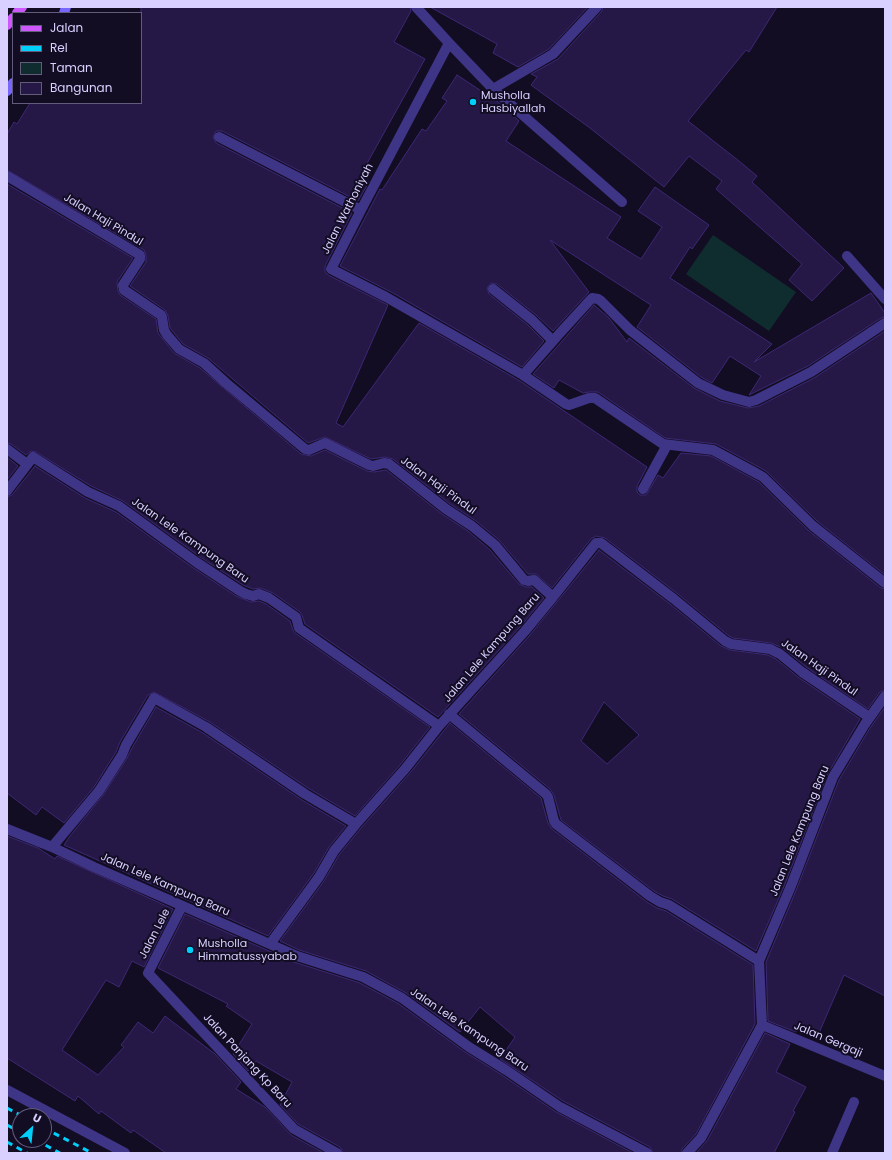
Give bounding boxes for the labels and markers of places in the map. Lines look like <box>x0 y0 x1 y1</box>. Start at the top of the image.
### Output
place label: Musholla Hasbiyallah <box>481 89 545 115</box>
marker: Musholla Hasbiyallah <box>468 97 478 107</box>
place label: Musholla Himmatussyabab <box>198 937 297 963</box>
marker: Musholla Himmatussyabab <box>185 945 195 955</box>

